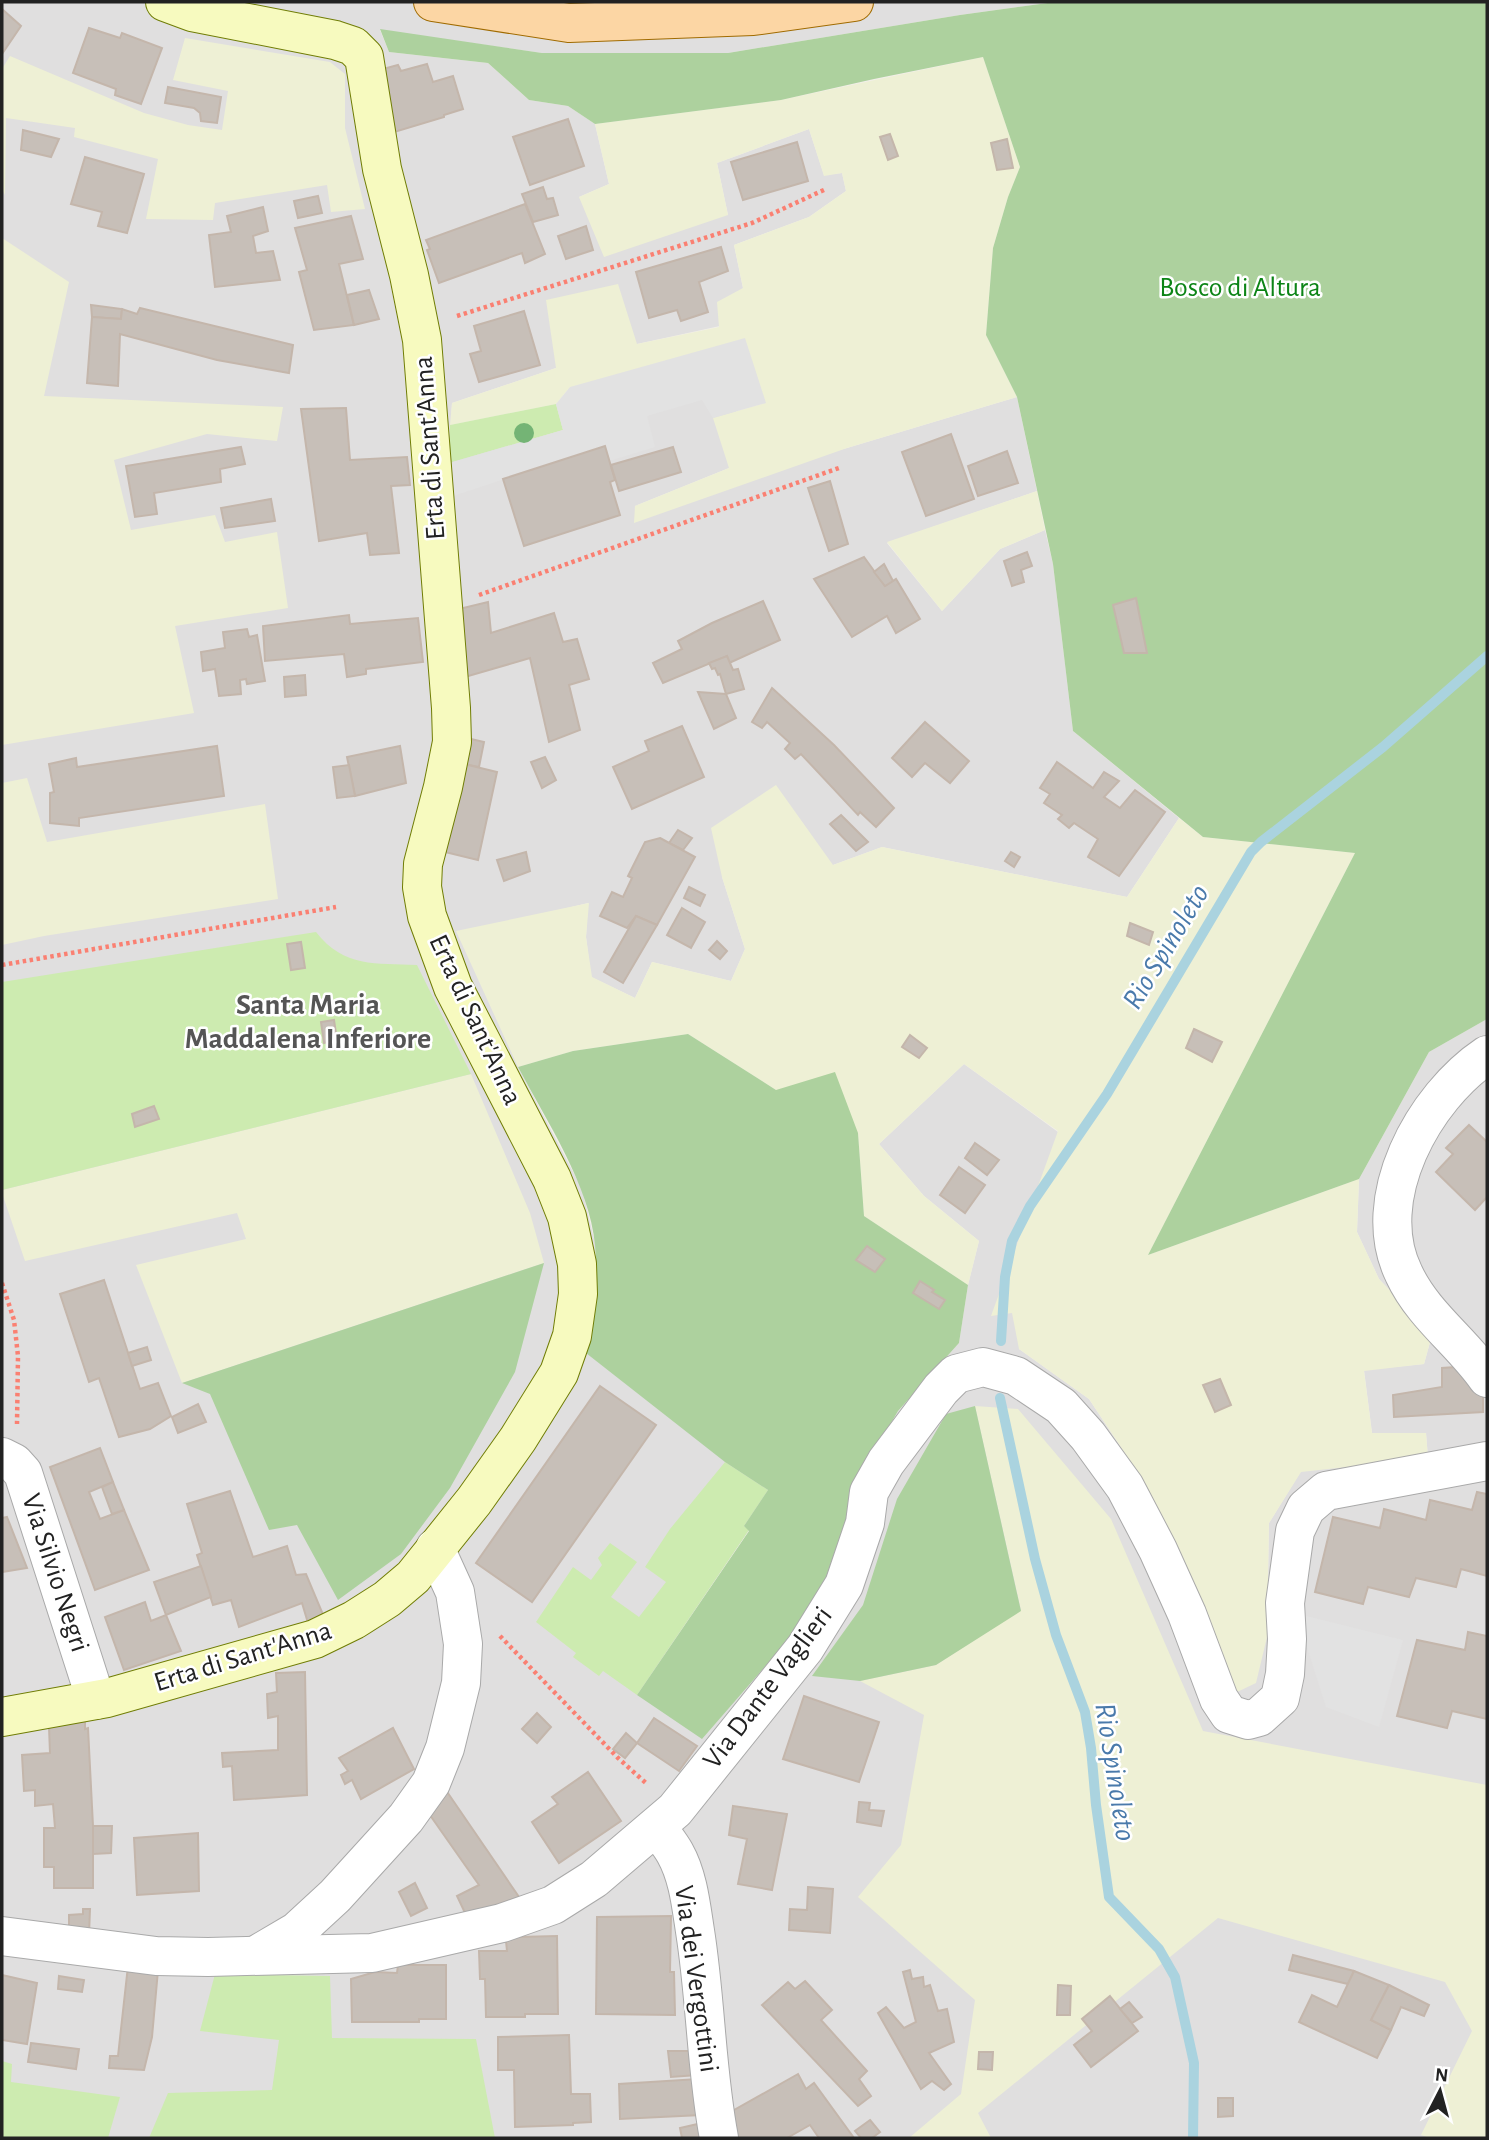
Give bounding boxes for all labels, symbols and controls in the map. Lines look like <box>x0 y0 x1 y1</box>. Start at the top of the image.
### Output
park label: Bosco di Altura <box>1159 274 1321 302</box>
street label: Erta di Sant'Anna <box>410 355 450 541</box>
water label: Rio Spinoleto <box>1117 880 1215 1014</box>
street label: Erta di Sant'Anna <box>423 931 527 1110</box>
district label: Santa Maria Maddalena Inferiore <box>185 990 431 1054</box>
street label: Via Silvio Negri <box>16 1490 94 1656</box>
street label: Via Dante Vaglieri <box>698 1602 838 1774</box>
street label: Erta di Sant'Anna <box>151 1617 335 1697</box>
water label: Rio Spinoleto <box>1089 1701 1141 1843</box>
street label: Via dei Vergottini <box>669 1884 723 2074</box>
north arrow <box>1405 2056 1475 2126</box>
text: N <box>1434 2065 1449 2086</box>

